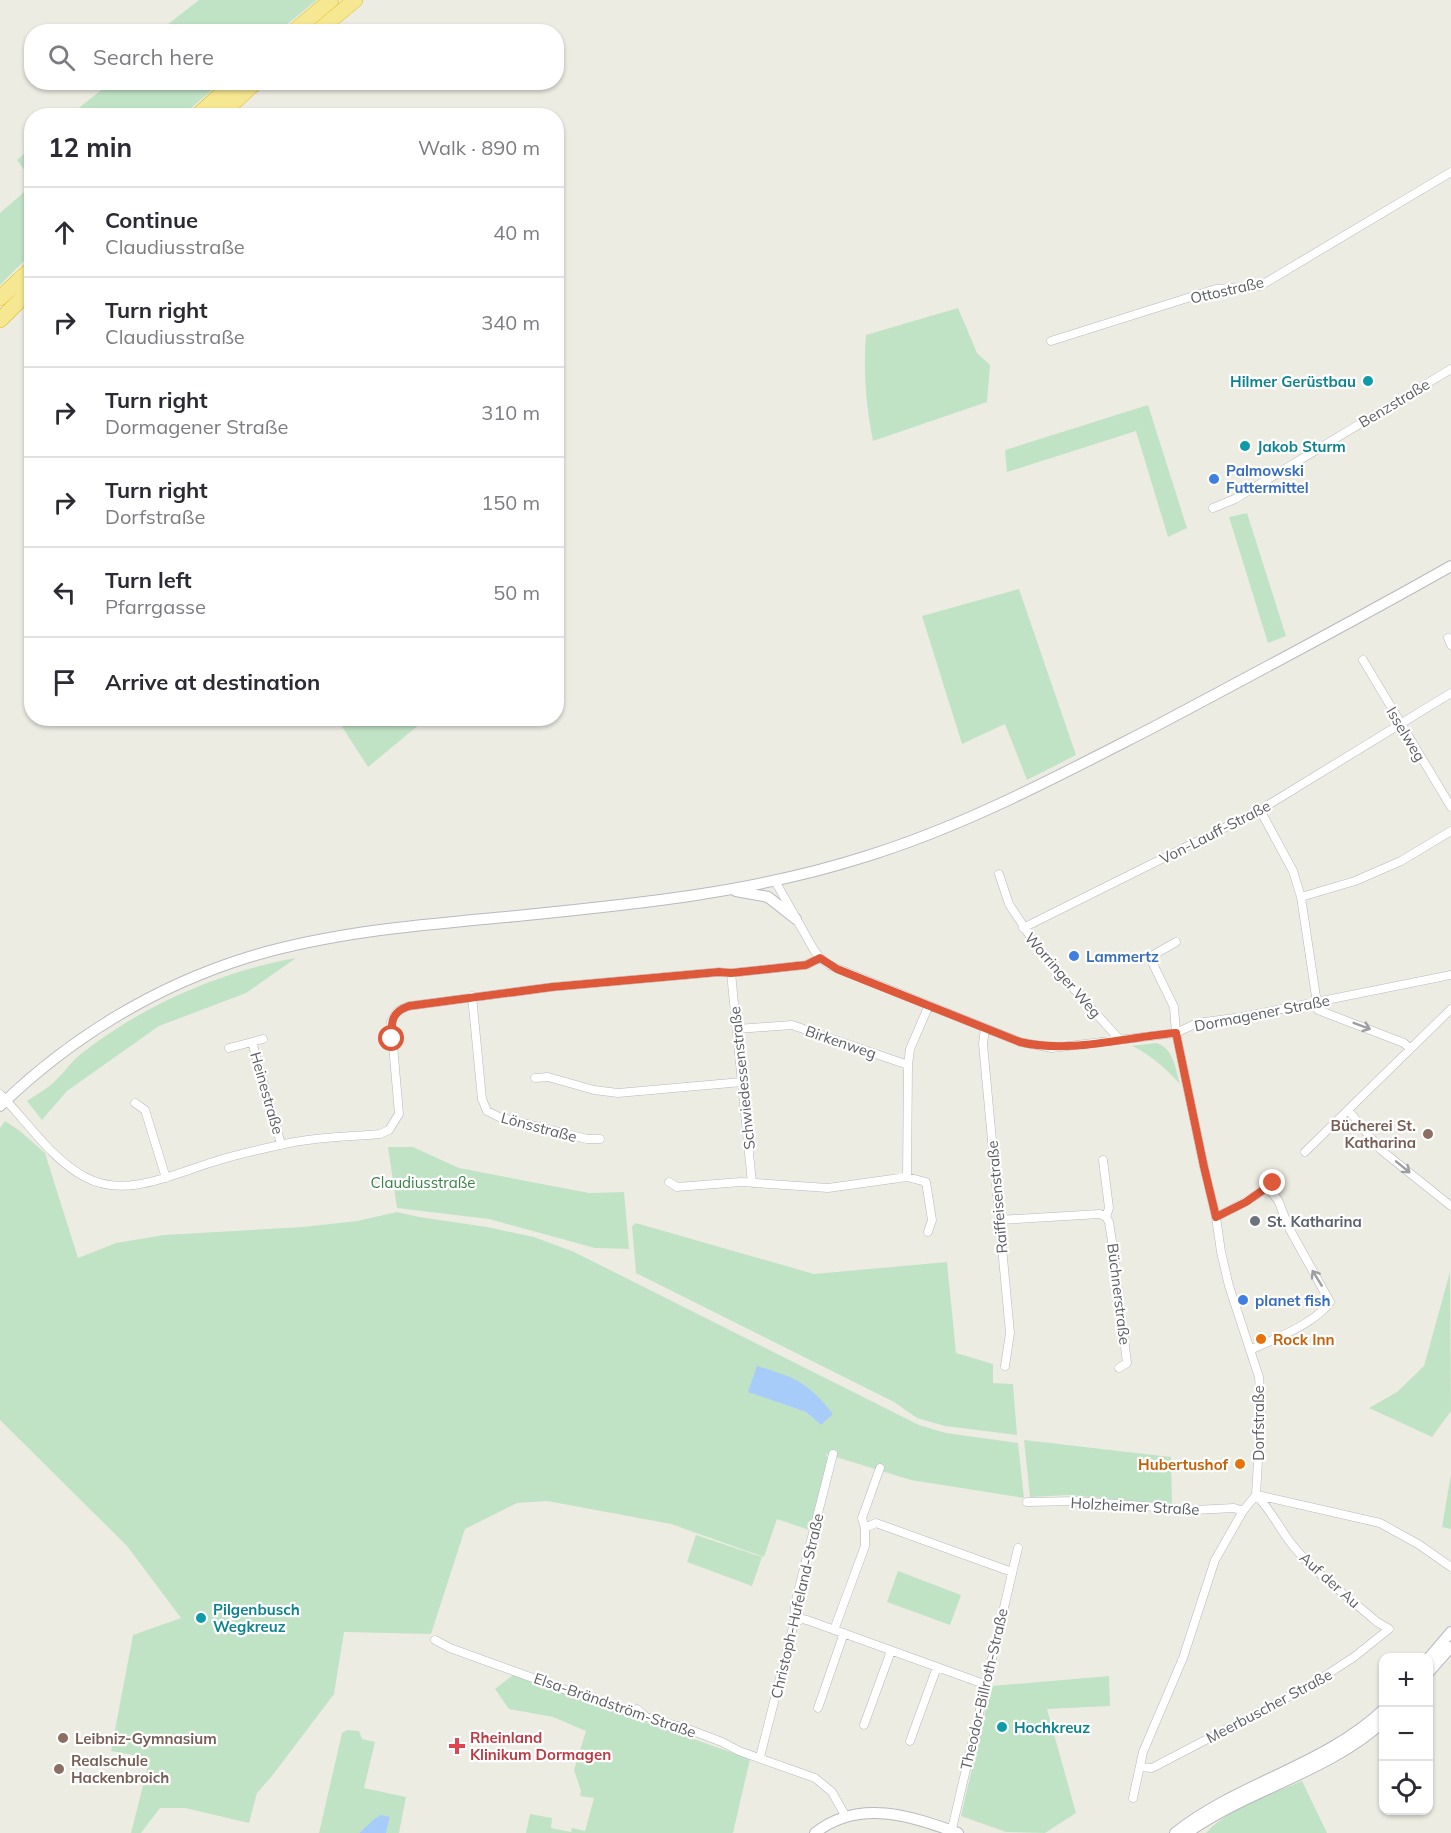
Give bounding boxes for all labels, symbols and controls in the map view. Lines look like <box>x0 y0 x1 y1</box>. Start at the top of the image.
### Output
search box <box>24 24 564 90</box>
icon: search <box>45 41 78 74</box>
text: Search here <box>93 43 214 71</box>
text: 12 min <box>48 131 132 164</box>
text: Walk · 890 m <box>418 135 540 160</box>
text: Continue <box>105 206 198 234</box>
icon: ahead <box>48 216 81 249</box>
text: 40 m <box>493 220 540 245</box>
text: Claudiusstraße <box>105 234 245 259</box>
street label: Ottostraße <box>1188 272 1266 308</box>
text: Turn right <box>105 296 208 324</box>
icon: right <box>48 306 81 339</box>
text: 340 m <box>481 310 540 335</box>
text: Claudiusstraße <box>105 324 245 349</box>
place label: Hilmer Gerüstbau <box>1230 372 1356 391</box>
street label: Benzstraße <box>1355 374 1433 432</box>
marker: Hilmer Gerüstbau <box>1361 374 1375 388</box>
text: Turn right <box>105 386 208 414</box>
icon: right <box>48 396 81 429</box>
text: 310 m <box>481 400 540 425</box>
text: Dormagener Straße <box>105 414 288 439</box>
place label: Jakob Sturm <box>1257 437 1346 456</box>
marker: Jakob Sturm <box>1238 439 1252 453</box>
place label: Palmowski Futtermittel <box>1226 461 1309 497</box>
marker: Palmowski Futtermittel <box>1207 472 1221 486</box>
text: Turn right <box>105 476 208 504</box>
icon: right <box>48 486 81 519</box>
text: 150 m <box>481 490 540 515</box>
text: Dorfstraße <box>105 504 205 529</box>
text: Turn left <box>105 566 192 594</box>
icon: left <box>48 576 81 609</box>
text: 50 m <box>493 580 540 605</box>
text: Pfarrgasse <box>105 594 206 619</box>
icon: arrive <box>48 666 81 699</box>
text: Arrive at destination <box>105 668 320 696</box>
street label: Isselweg <box>1382 703 1430 765</box>
street label: Von-Lauff-Straße <box>1156 796 1274 868</box>
street label: Worringer Weg <box>1021 928 1105 1022</box>
place label: Lammertz <box>1086 947 1159 966</box>
marker: Lammertz <box>1067 949 1081 963</box>
street label: Dormagener Straße <box>1193 991 1331 1035</box>
street label: Schwiedessenstraße <box>725 1005 759 1151</box>
street label: Birkenweg <box>803 1021 879 1063</box>
one-way arrow <box>1352 1022 1370 1033</box>
route start <box>378 1025 404 1051</box>
street label: Heinestraße <box>246 1050 288 1136</box>
street label: Lönsstraße <box>499 1108 579 1146</box>
place label: Bücherei St. Katharina <box>1331 1116 1416 1152</box>
marker: Bücherei St. Katharina <box>1421 1127 1435 1141</box>
street label: Raiffeisenstraße <box>983 1140 1011 1254</box>
one-way arrow <box>1395 1161 1411 1174</box>
route end <box>1259 1169 1285 1195</box>
park label: Claudiusstraße <box>371 1173 475 1192</box>
place label: St. Katharina <box>1267 1212 1362 1231</box>
marker: St. Katharina <box>1248 1214 1262 1228</box>
street label: Büchnerstraße <box>1103 1242 1135 1346</box>
one-way arrow <box>1311 1270 1323 1287</box>
place label: planet fish <box>1255 1291 1331 1310</box>
marker: planet fish <box>1236 1293 1250 1307</box>
place label: Rock Inn <box>1273 1330 1335 1349</box>
marker: Rock Inn <box>1254 1332 1268 1346</box>
street label: Dorfstraße <box>1249 1385 1268 1461</box>
place label: Hubertushof <box>1138 1455 1228 1474</box>
marker: Hubertushof <box>1233 1457 1247 1471</box>
street label: Holzheimer Straße <box>1070 1493 1200 1519</box>
street label: Christoph-Hufeland-Straße <box>766 1511 828 1701</box>
street label: Auf der Au <box>1296 1548 1364 1612</box>
place label: Pilgenbusch Wegkreuz <box>213 1600 300 1636</box>
street label: Theodor-Billroth-Straße <box>956 1606 1012 1772</box>
marker: Pilgenbusch Wegkreuz <box>194 1611 208 1625</box>
map controls <box>1379 1653 1433 1815</box>
button: + <box>1379 1653 1433 1707</box>
street label: Meerbuscher Straße <box>1203 1665 1335 1747</box>
street label: Elsa-Brändström-Straße <box>531 1668 699 1742</box>
button: − <box>1379 1707 1433 1761</box>
place label: Hochkreuz <box>1014 1718 1090 1737</box>
marker: Hochkreuz <box>995 1720 1009 1734</box>
place label: Rheinland Klinikum Dormagen <box>470 1728 611 1764</box>
place label: Leibniz-Gymnasium <box>75 1729 217 1748</box>
marker: Leibniz-Gymnasium <box>56 1731 70 1745</box>
marker: Rheinland Klinikum Dormagen <box>448 1737 466 1755</box>
place label: Realschule Hackenbroich <box>71 1751 169 1787</box>
button: locate <box>1379 1761 1433 1815</box>
marker: Realschule Hackenbroich <box>52 1762 66 1776</box>

